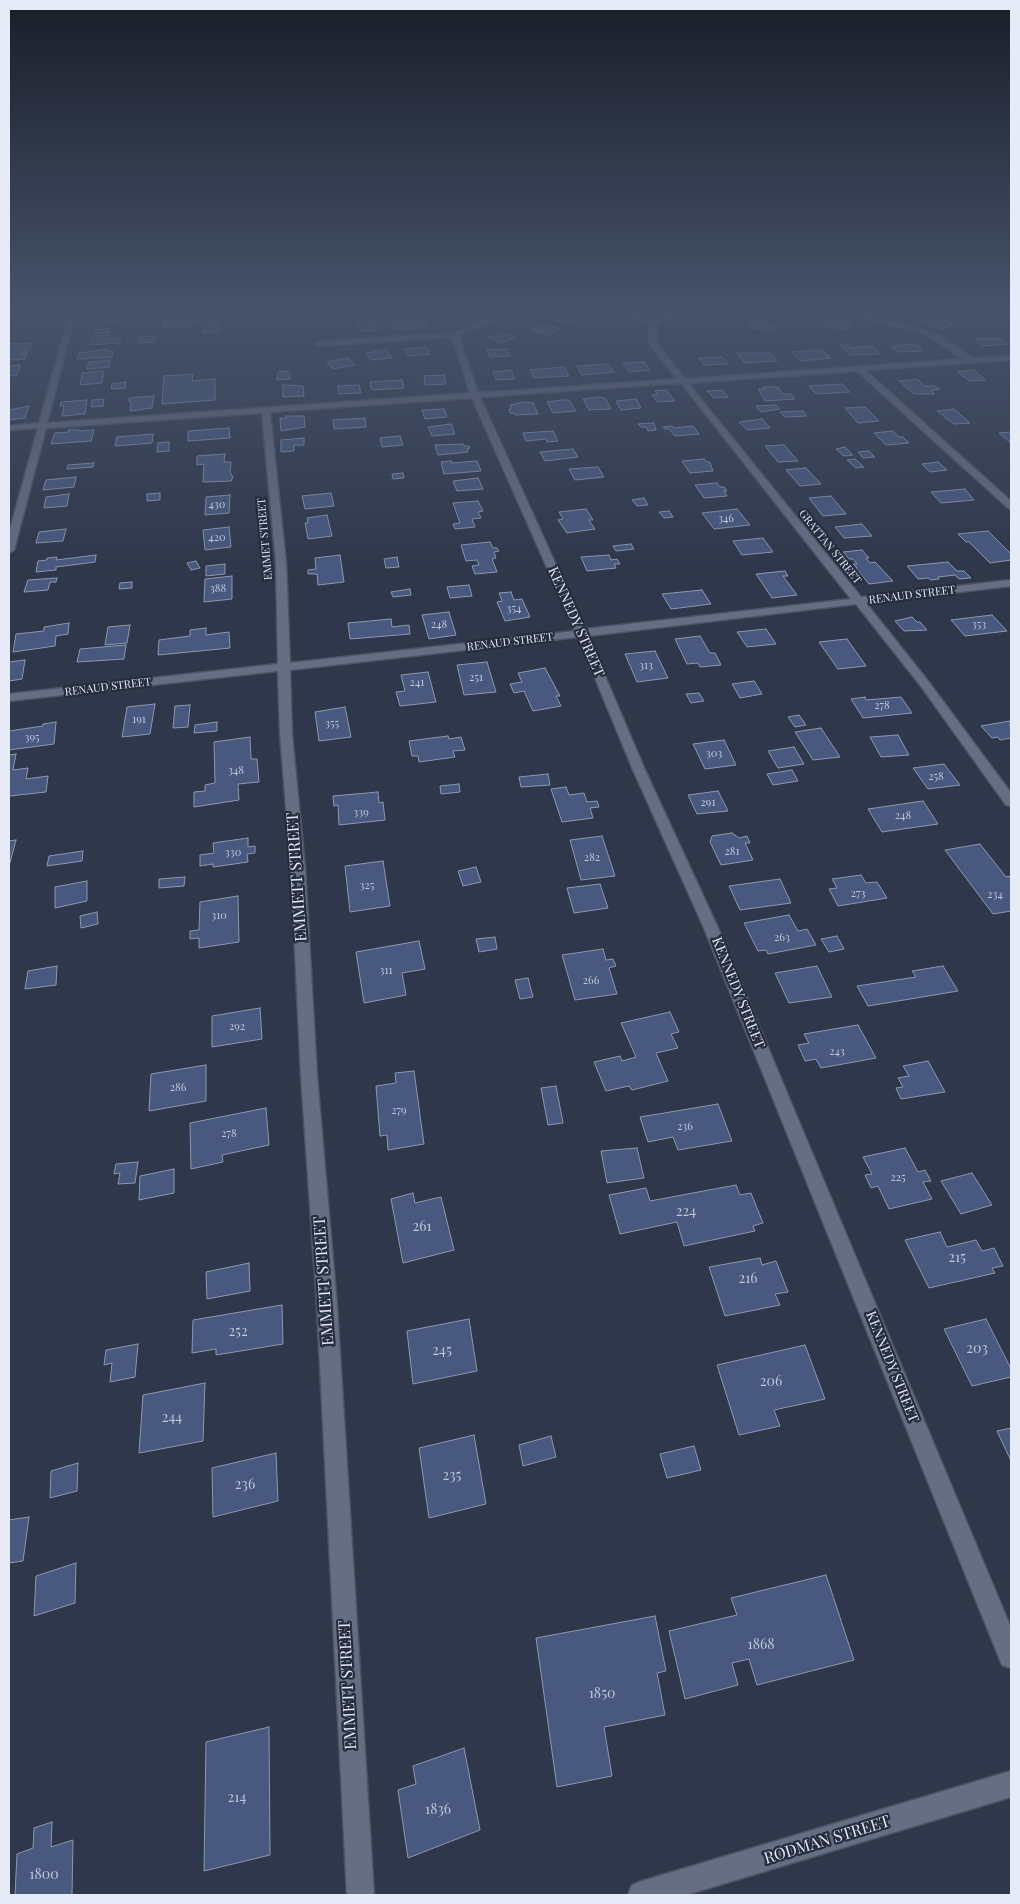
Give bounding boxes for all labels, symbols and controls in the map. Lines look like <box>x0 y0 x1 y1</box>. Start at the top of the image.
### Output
street label: EMMET STREET <box>255 497 275 581</box>
house number: 430 <box>209 498 225 512</box>
street label: GRATTAN STREET <box>796 507 864 587</box>
house number: 346 <box>718 512 734 526</box>
house number: 420 <box>208 531 226 545</box>
street label: KENNEDY STREET <box>544 564 608 680</box>
house number: 388 <box>210 582 226 596</box>
street label: RENAUD STREET <box>868 583 956 607</box>
house number: 354 <box>507 602 521 616</box>
house number: 248 <box>431 618 447 632</box>
house number: 353 <box>972 618 986 632</box>
street label: RENAUD STREET <box>466 630 554 654</box>
house number: 313 <box>639 659 653 673</box>
house number: 251 <box>469 671 483 685</box>
street label: RENAUD STREET <box>64 675 152 699</box>
house number: 241 <box>410 676 424 690</box>
house number: 278 <box>874 699 890 713</box>
house number: 191 <box>132 713 146 727</box>
house number: 355 <box>325 717 339 731</box>
house number: 395 <box>24 731 40 745</box>
house number: 303 <box>706 747 722 761</box>
house number: 348 <box>228 764 244 778</box>
house number: 258 <box>928 770 944 784</box>
house number: 291 <box>701 796 715 810</box>
house number: 339 <box>353 806 369 820</box>
house number: 248 <box>895 809 911 823</box>
street label: EMMETT STREET <box>283 812 311 942</box>
house number: 281 <box>724 845 740 859</box>
house number: 330 <box>225 846 241 860</box>
house number: 282 <box>584 851 600 865</box>
house number: 325 <box>360 879 374 893</box>
house number: 273 <box>851 887 865 901</box>
house number: 234 <box>987 888 1003 902</box>
house number: 310 <box>211 909 227 923</box>
house number: 263 <box>774 931 790 945</box>
street label: KENNEDY STREET <box>708 935 768 1051</box>
house number: 311 <box>379 964 393 978</box>
house number: 266 <box>583 974 599 988</box>
house number: 292 <box>229 1020 245 1034</box>
house number: 243 <box>829 1045 845 1059</box>
house number: 286 <box>170 1081 186 1095</box>
house number: 279 <box>391 1104 407 1118</box>
house number: 236 <box>677 1120 693 1134</box>
house number: 278 <box>221 1127 237 1141</box>
house number: 225 <box>890 1171 906 1185</box>
house number: 224 <box>676 1204 696 1220</box>
street label: EMMETT STREET <box>310 1216 338 1346</box>
house number: 261 <box>412 1219 432 1235</box>
house number: 215 <box>948 1250 966 1266</box>
house number: 216 <box>738 1271 758 1287</box>
street label: KENNEDY STREET <box>862 1309 922 1425</box>
house number: 252 <box>228 1324 248 1340</box>
house number: 203 <box>966 1341 988 1357</box>
house number: 245 <box>432 1343 452 1359</box>
house number: 206 <box>760 1374 782 1390</box>
house number: 244 <box>162 1410 182 1426</box>
house number: 235 <box>443 1468 461 1484</box>
house number: 236 <box>235 1477 255 1493</box>
street label: EMMETT STREET <box>335 1620 361 1750</box>
house number: 1868 <box>748 1637 774 1653</box>
house number: 1850 <box>589 1686 615 1702</box>
house number: 214 <box>228 1790 246 1806</box>
house number: 1836 <box>425 1802 451 1818</box>
street label: RODMAN STREET <box>762 1812 892 1868</box>
house number: 1800 <box>29 1867 59 1883</box>

